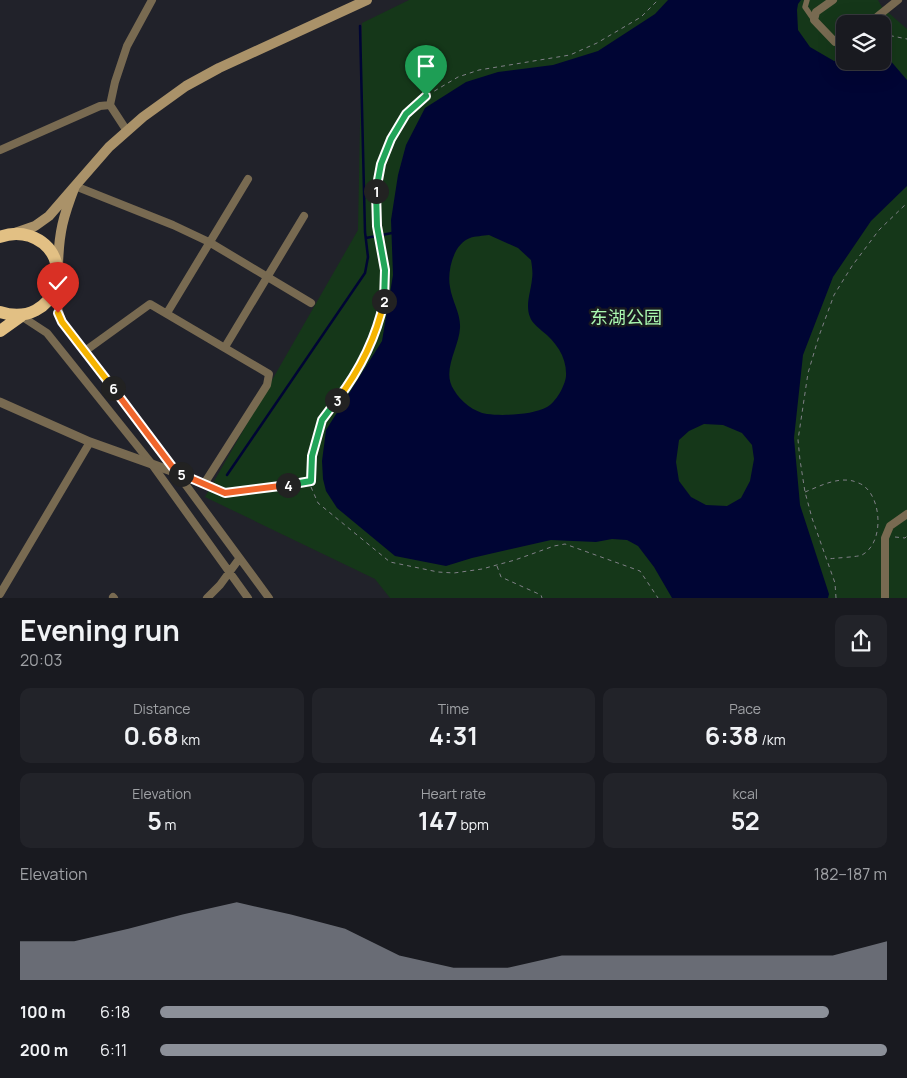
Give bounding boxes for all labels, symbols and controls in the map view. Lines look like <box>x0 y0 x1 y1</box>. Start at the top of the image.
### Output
map controls <box>836 15 891 70</box>
button: layers <box>836 15 891 70</box>
pin <box>405 45 447 96</box>
icon: arrive <box>412 52 440 80</box>
pin: 1 <box>364 178 388 204</box>
text: 1 <box>373 182 380 201</box>
pin <box>37 262 79 313</box>
icon: check <box>44 269 72 297</box>
pin: 2 <box>372 288 396 314</box>
text: 2 <box>380 292 389 311</box>
park label: 东湖公园 <box>590 305 662 329</box>
pin: 6 <box>100 376 126 400</box>
text: 6 <box>109 379 118 398</box>
pin: 3 <box>324 388 350 412</box>
text: 3 <box>333 391 342 410</box>
pin: 5 <box>168 462 194 486</box>
text: 5 <box>177 465 186 484</box>
pin: 4 <box>276 472 300 498</box>
text: 4 <box>284 476 293 495</box>
text: Evening run <box>20 611 180 649</box>
button: share <box>835 615 887 667</box>
text: 20:03 <box>20 649 62 671</box>
text: Distance <box>133 699 191 718</box>
text: Time <box>438 699 469 718</box>
text: Pace <box>729 699 761 718</box>
text: 0.68 <box>124 718 178 753</box>
text: 4:31 <box>429 718 478 753</box>
text: 6:38 <box>705 718 759 753</box>
text: km <box>178 730 200 749</box>
text: /km <box>759 730 786 749</box>
text: Elevation <box>132 784 191 803</box>
text: Heart rate <box>421 784 486 803</box>
text: kcal <box>732 784 758 803</box>
text: 5 <box>147 803 162 838</box>
text: 147 <box>418 803 458 838</box>
text: 52 <box>731 803 760 838</box>
text: m <box>162 815 177 834</box>
text: bpm <box>458 815 489 834</box>
text: Elevation <box>20 863 88 885</box>
text: 182–187 m <box>814 863 887 885</box>
text: 100 m <box>20 1001 66 1023</box>
text: 6:18 <box>100 1001 130 1023</box>
text: 200 m <box>20 1039 68 1061</box>
text: 6:11 <box>100 1039 127 1061</box>

